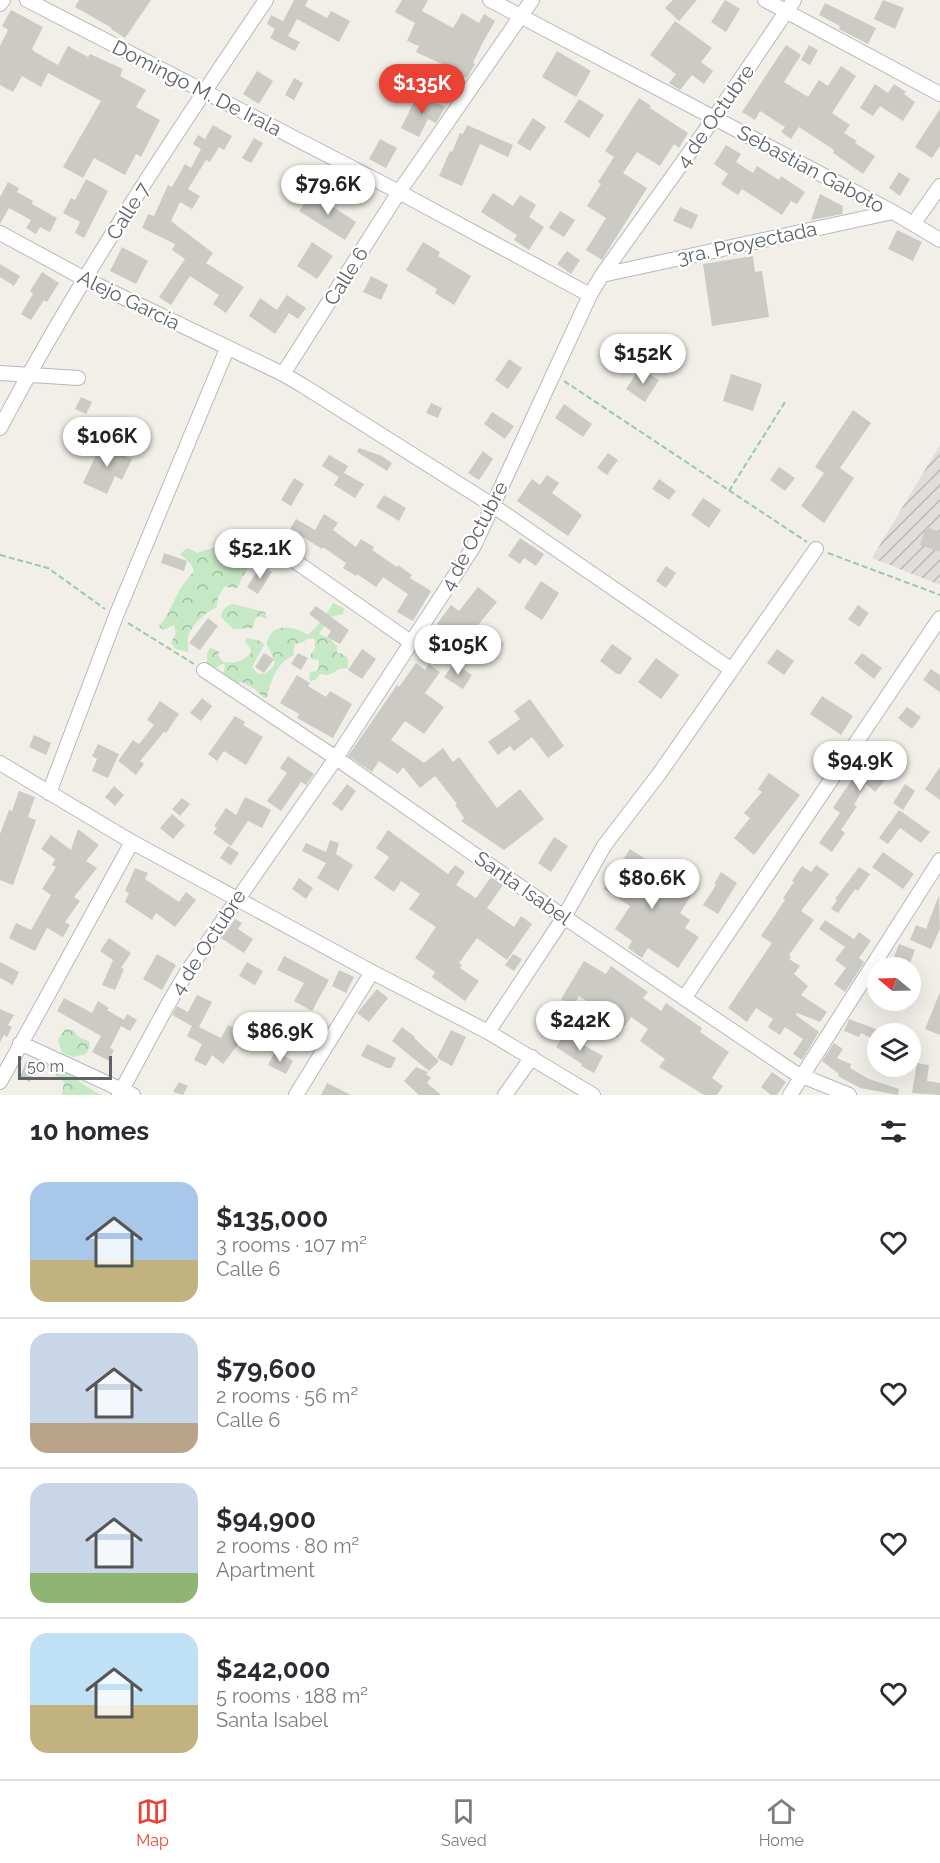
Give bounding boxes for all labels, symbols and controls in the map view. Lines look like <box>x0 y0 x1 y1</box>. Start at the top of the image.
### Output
street label: Domingo M. De Irala <box>108 35 286 141</box>
street label: 4 de Octubre <box>671 59 760 172</box>
pin: $135K <box>380 64 464 115</box>
text: $135K <box>393 71 451 95</box>
street label: Sebastian Gaboto <box>733 120 889 218</box>
pin: $79.6K <box>279 165 377 216</box>
text: $79.6K <box>295 172 361 196</box>
street label: Calle 7 <box>101 178 155 244</box>
street label: 3ra. Proyectada <box>675 216 819 270</box>
street label: Calle 6 <box>319 242 373 310</box>
street label: Alejo Garcia <box>74 265 184 335</box>
pin: $152K <box>601 334 685 385</box>
text: $152K <box>614 341 672 365</box>
pin: $106K <box>65 417 149 468</box>
text: $106K <box>77 424 137 448</box>
street label: 4 de Octubre <box>435 477 513 595</box>
pin: $52.1K <box>211 529 309 580</box>
text: $52.1K <box>229 536 291 560</box>
pin: $105K <box>416 625 500 676</box>
text: $105K <box>428 632 488 656</box>
pin: $94.9K <box>811 741 909 792</box>
text: $94.9K <box>827 748 893 772</box>
street label: Santa Isabel <box>470 846 576 930</box>
pin: $80.6K <box>603 859 701 910</box>
text: $80.6K <box>618 866 686 890</box>
street label: 4 de Octubre <box>165 885 251 999</box>
north arrow <box>867 957 921 1011</box>
map controls <box>867 957 921 1077</box>
pin: $242K <box>538 1001 622 1052</box>
text: $242K <box>550 1008 610 1032</box>
pin: $86.9K <box>231 1012 329 1063</box>
text: $86.9K <box>247 1019 313 1043</box>
button: layers <box>867 1023 921 1077</box>
scale bar <box>18 1053 112 1080</box>
text: 50 m <box>27 1057 64 1076</box>
icon: filters <box>877 1115 910 1148</box>
text: 10 homes <box>30 1116 149 1146</box>
text: $135,000 <box>216 1203 328 1233</box>
icon: home <box>78 1206 150 1278</box>
icon: heart <box>877 1226 910 1259</box>
text: 3 rooms · 107 m² <box>216 1233 367 1257</box>
text: Calle 6 <box>216 1257 280 1281</box>
text: $79,600 <box>216 1354 316 1384</box>
icon: home <box>78 1357 150 1429</box>
icon: heart <box>877 1377 910 1410</box>
text: 2 rooms · 56 m² <box>216 1384 358 1408</box>
text: Calle 6 <box>216 1408 280 1432</box>
text: $94,900 <box>216 1504 316 1534</box>
icon: home <box>78 1507 150 1579</box>
icon: heart <box>877 1527 910 1560</box>
text: 2 rooms · 80 m² <box>216 1534 359 1558</box>
text: Apartment <box>216 1558 315 1582</box>
text: $242,000 <box>216 1654 331 1684</box>
icon: home <box>78 1657 150 1729</box>
icon: heart <box>877 1677 910 1710</box>
text: 5 rooms · 188 m² <box>216 1684 368 1708</box>
text: Santa Isabel <box>216 1708 328 1732</box>
tab: Map <box>136 1795 169 1850</box>
tab: Saved <box>441 1795 487 1850</box>
tab: Home <box>759 1795 804 1850</box>

